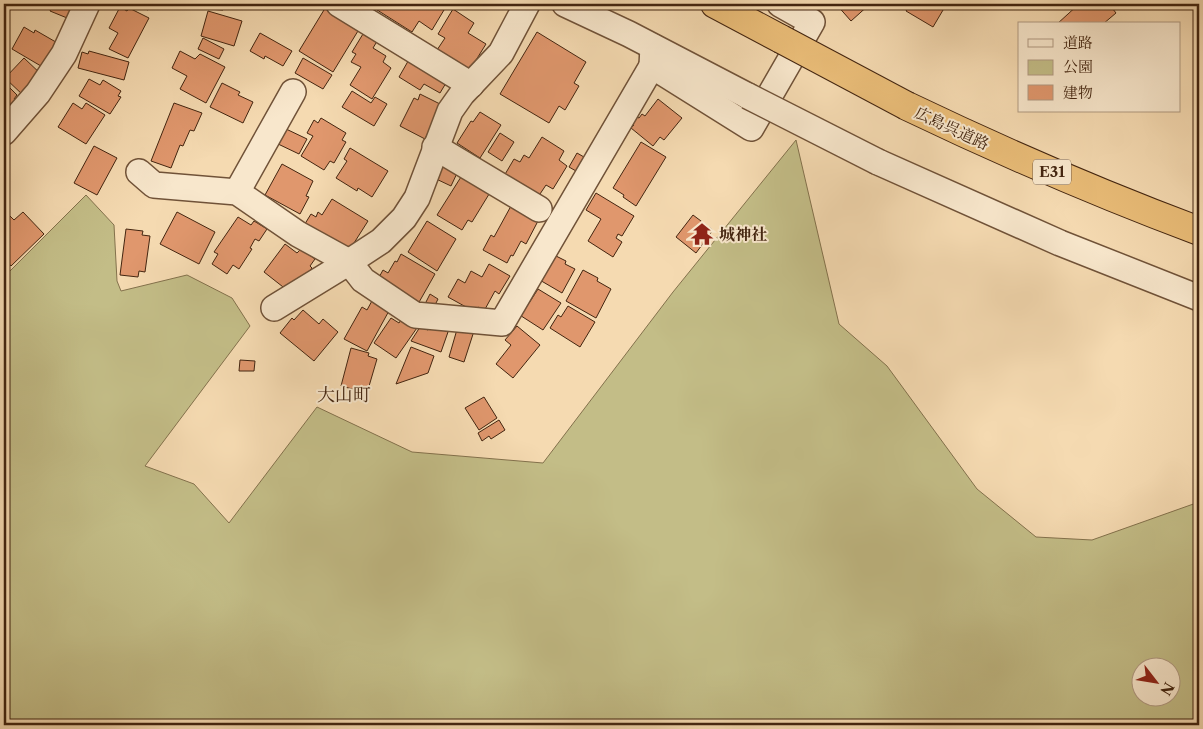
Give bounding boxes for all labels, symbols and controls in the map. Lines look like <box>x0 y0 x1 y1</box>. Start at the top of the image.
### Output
legend <box>1018 22 1180 112</box>
text: 道路 <box>1063 33 1093 52</box>
text: 公園 <box>1063 57 1093 76</box>
text: 建物 <box>1063 83 1093 102</box>
street label: 広島呉道路 <box>912 102 992 154</box>
road number: E31 <box>1033 160 1071 184</box>
temple icon: 城神社 <box>689 221 715 247</box>
place label: 城神社 <box>719 224 767 244</box>
district label: 大山町 <box>317 384 371 406</box>
north arrow <box>1130 656 1180 706</box>
text: N <box>1156 679 1178 699</box>

